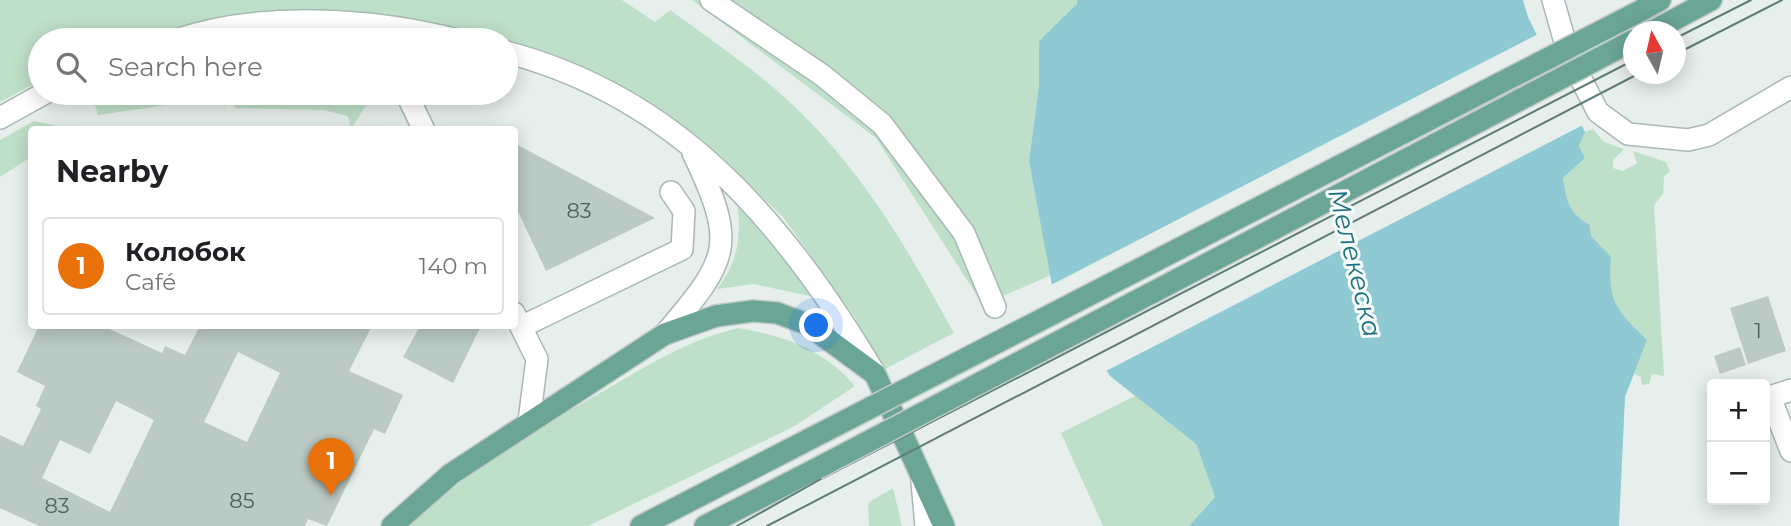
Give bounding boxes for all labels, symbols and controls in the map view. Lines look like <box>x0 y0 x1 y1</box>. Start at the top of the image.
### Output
north arrow <box>1623 21 1686 84</box>
search box <box>28 28 518 105</box>
icon: search <box>52 48 90 86</box>
text: Search here <box>108 51 263 83</box>
text: Nearby <box>56 153 168 190</box>
water label: Мелекеска <box>1321 185 1389 341</box>
house number: 83 <box>566 198 592 223</box>
text: Колобок <box>125 236 246 268</box>
text: 1 <box>76 252 86 280</box>
text: 140 m <box>419 252 488 280</box>
text: Café <box>125 268 176 296</box>
your location <box>799 308 833 342</box>
house number: 1 <box>1754 318 1762 343</box>
map controls <box>1707 379 1770 505</box>
button: + <box>1707 379 1770 442</box>
pin: 1 <box>308 438 354 496</box>
button: − <box>1707 442 1770 505</box>
house number: 85 <box>229 488 255 513</box>
house number: 83 <box>44 493 70 518</box>

